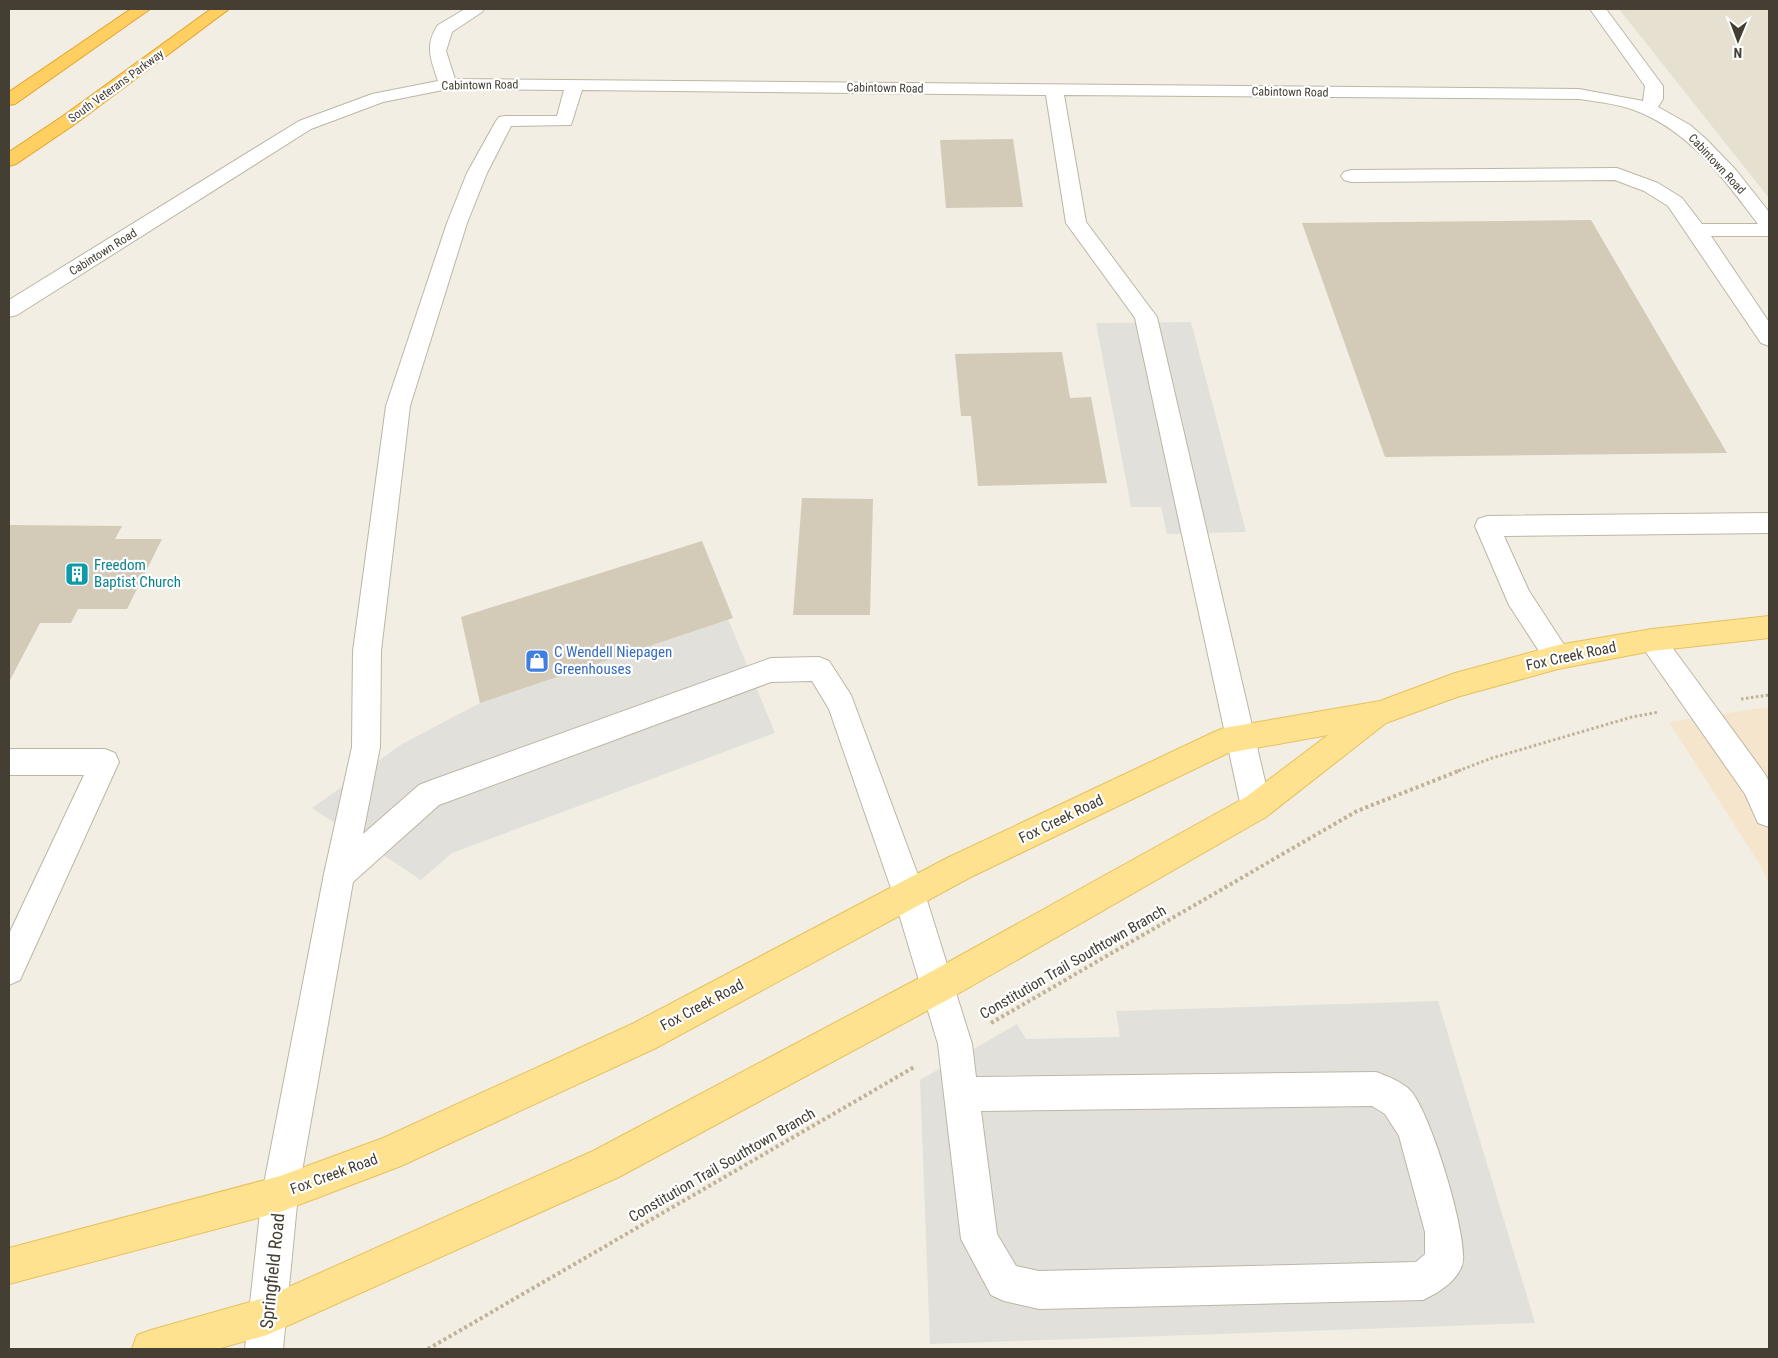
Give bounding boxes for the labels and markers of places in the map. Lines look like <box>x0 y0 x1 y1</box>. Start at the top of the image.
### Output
place label: Freedom Baptist Church <box>94 556 181 591</box>
building icon: Freedom Baptist Church <box>64 561 90 587</box>
place label: C Wendell Niepagen Greenhouses <box>554 643 672 678</box>
shop icon: C Wendell Niepagen Greenhouses <box>524 648 550 674</box>

